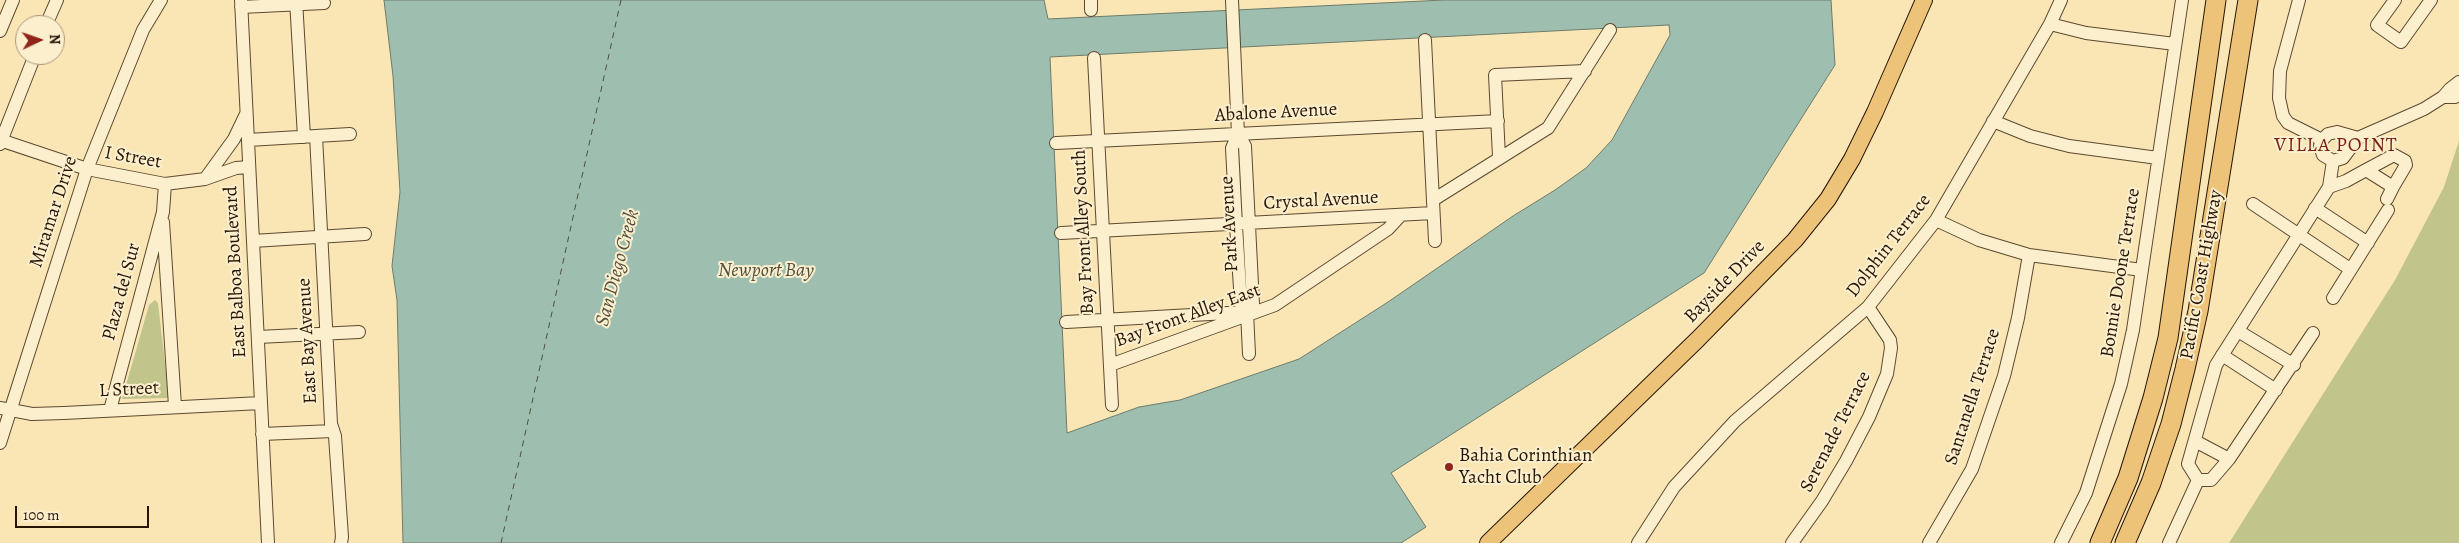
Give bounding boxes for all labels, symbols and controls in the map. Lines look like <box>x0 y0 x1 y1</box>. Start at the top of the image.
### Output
north arrow <box>15 15 65 65</box>
text: N <box>45 34 64 45</box>
street label: Abalone Avenue <box>1214 98 1338 128</box>
district label: VILLA POINT <box>2273 134 2399 158</box>
street label: I Street <box>103 142 163 174</box>
street label: Bay Front Alley South <box>1068 149 1100 315</box>
street label: Miramar Drive <box>25 154 83 270</box>
street label: Park Avenue <box>1216 175 1244 273</box>
street label: East Balboa Boulevard <box>220 185 252 359</box>
street label: Crystal Avenue <box>1263 187 1379 215</box>
street label: Bonnie Doone Terrace <box>2096 187 2146 359</box>
street label: Pacific Coast Highway <box>2176 188 2228 362</box>
street label: Dolphin Terrace <box>1842 190 1936 302</box>
water label: San Diego Creek <box>591 207 645 329</box>
street label: Bayside Drive <box>1680 236 1770 328</box>
street label: Plaza del Sur <box>98 241 146 343</box>
water label: Newport Bay <box>718 259 814 283</box>
street label: East Bay Avenue <box>293 277 323 405</box>
street label: Bay Front Alley East <box>1112 279 1264 353</box>
street label: Santanella Terrace <box>1940 326 2006 468</box>
street label: Serenade Terrace <box>1796 368 1876 496</box>
street label: L Street <box>98 377 160 403</box>
place label: Bahia Corinthian Yacht Club <box>1459 445 1592 489</box>
marker: Bahia Corinthian Yacht Club <box>1443 461 1455 473</box>
scale bar <box>18 496 151 528</box>
text: 100 m <box>23 505 60 525</box>

